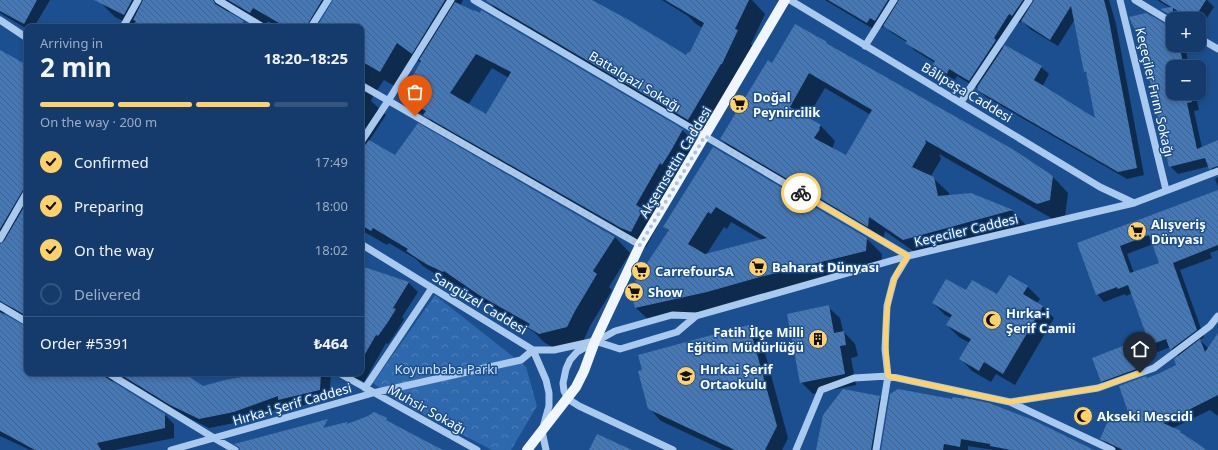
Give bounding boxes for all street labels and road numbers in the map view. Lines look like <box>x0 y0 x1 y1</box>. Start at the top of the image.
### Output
street label: Keçeçiler Fırını Sokağı <box>1131 26 1179 158</box>
street label: Battalgazi Sokağı <box>586 46 684 116</box>
street label: Bâlipaşa Caddesi <box>918 58 1016 126</box>
street label: Akşemsettin Caddesi <box>635 103 715 221</box>
street label: Keçeciler Caddesi <box>912 209 1020 251</box>
street label: Sangüzel Caddesi <box>429 268 531 338</box>
street label: Hırka-i Şerif Caddesi <box>230 378 354 430</box>
street label: Muhsir Sokağı <box>385 380 469 438</box>

